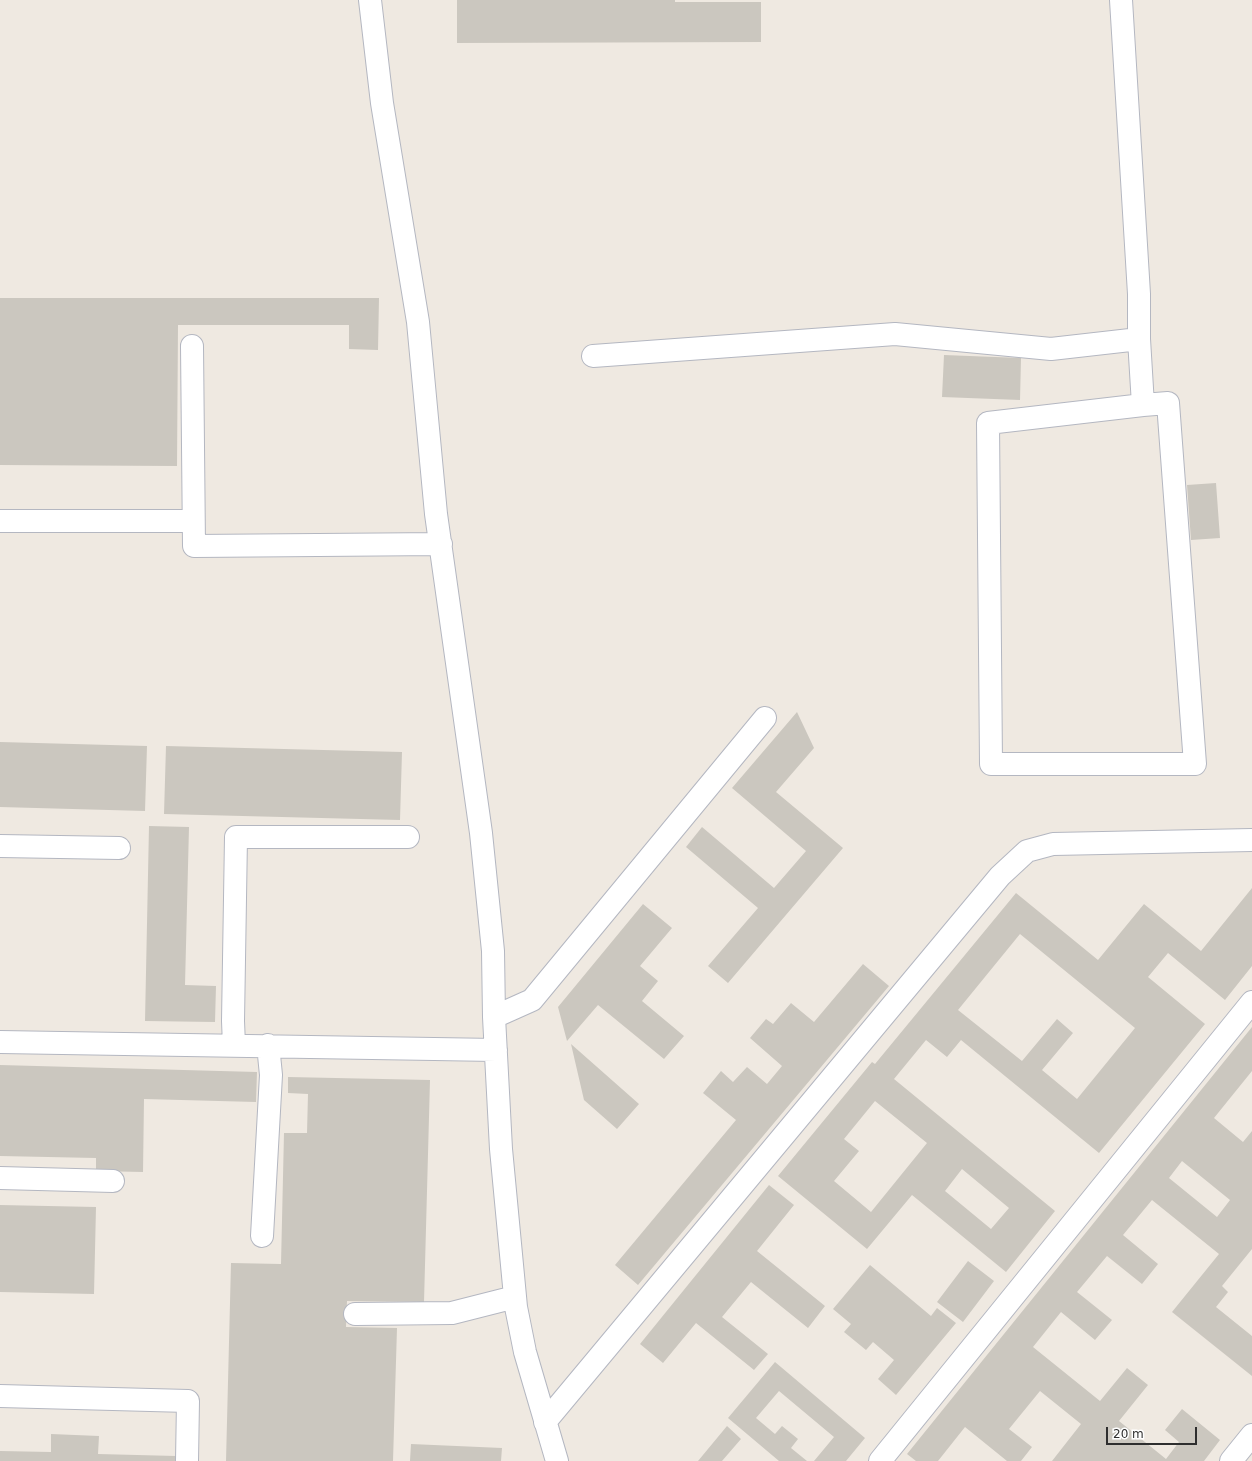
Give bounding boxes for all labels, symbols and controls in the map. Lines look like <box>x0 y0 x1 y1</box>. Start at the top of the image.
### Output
scale bar <box>1108 1419 1199 1445</box>
text: 20 m <box>1113 1427 1144 1441</box>

